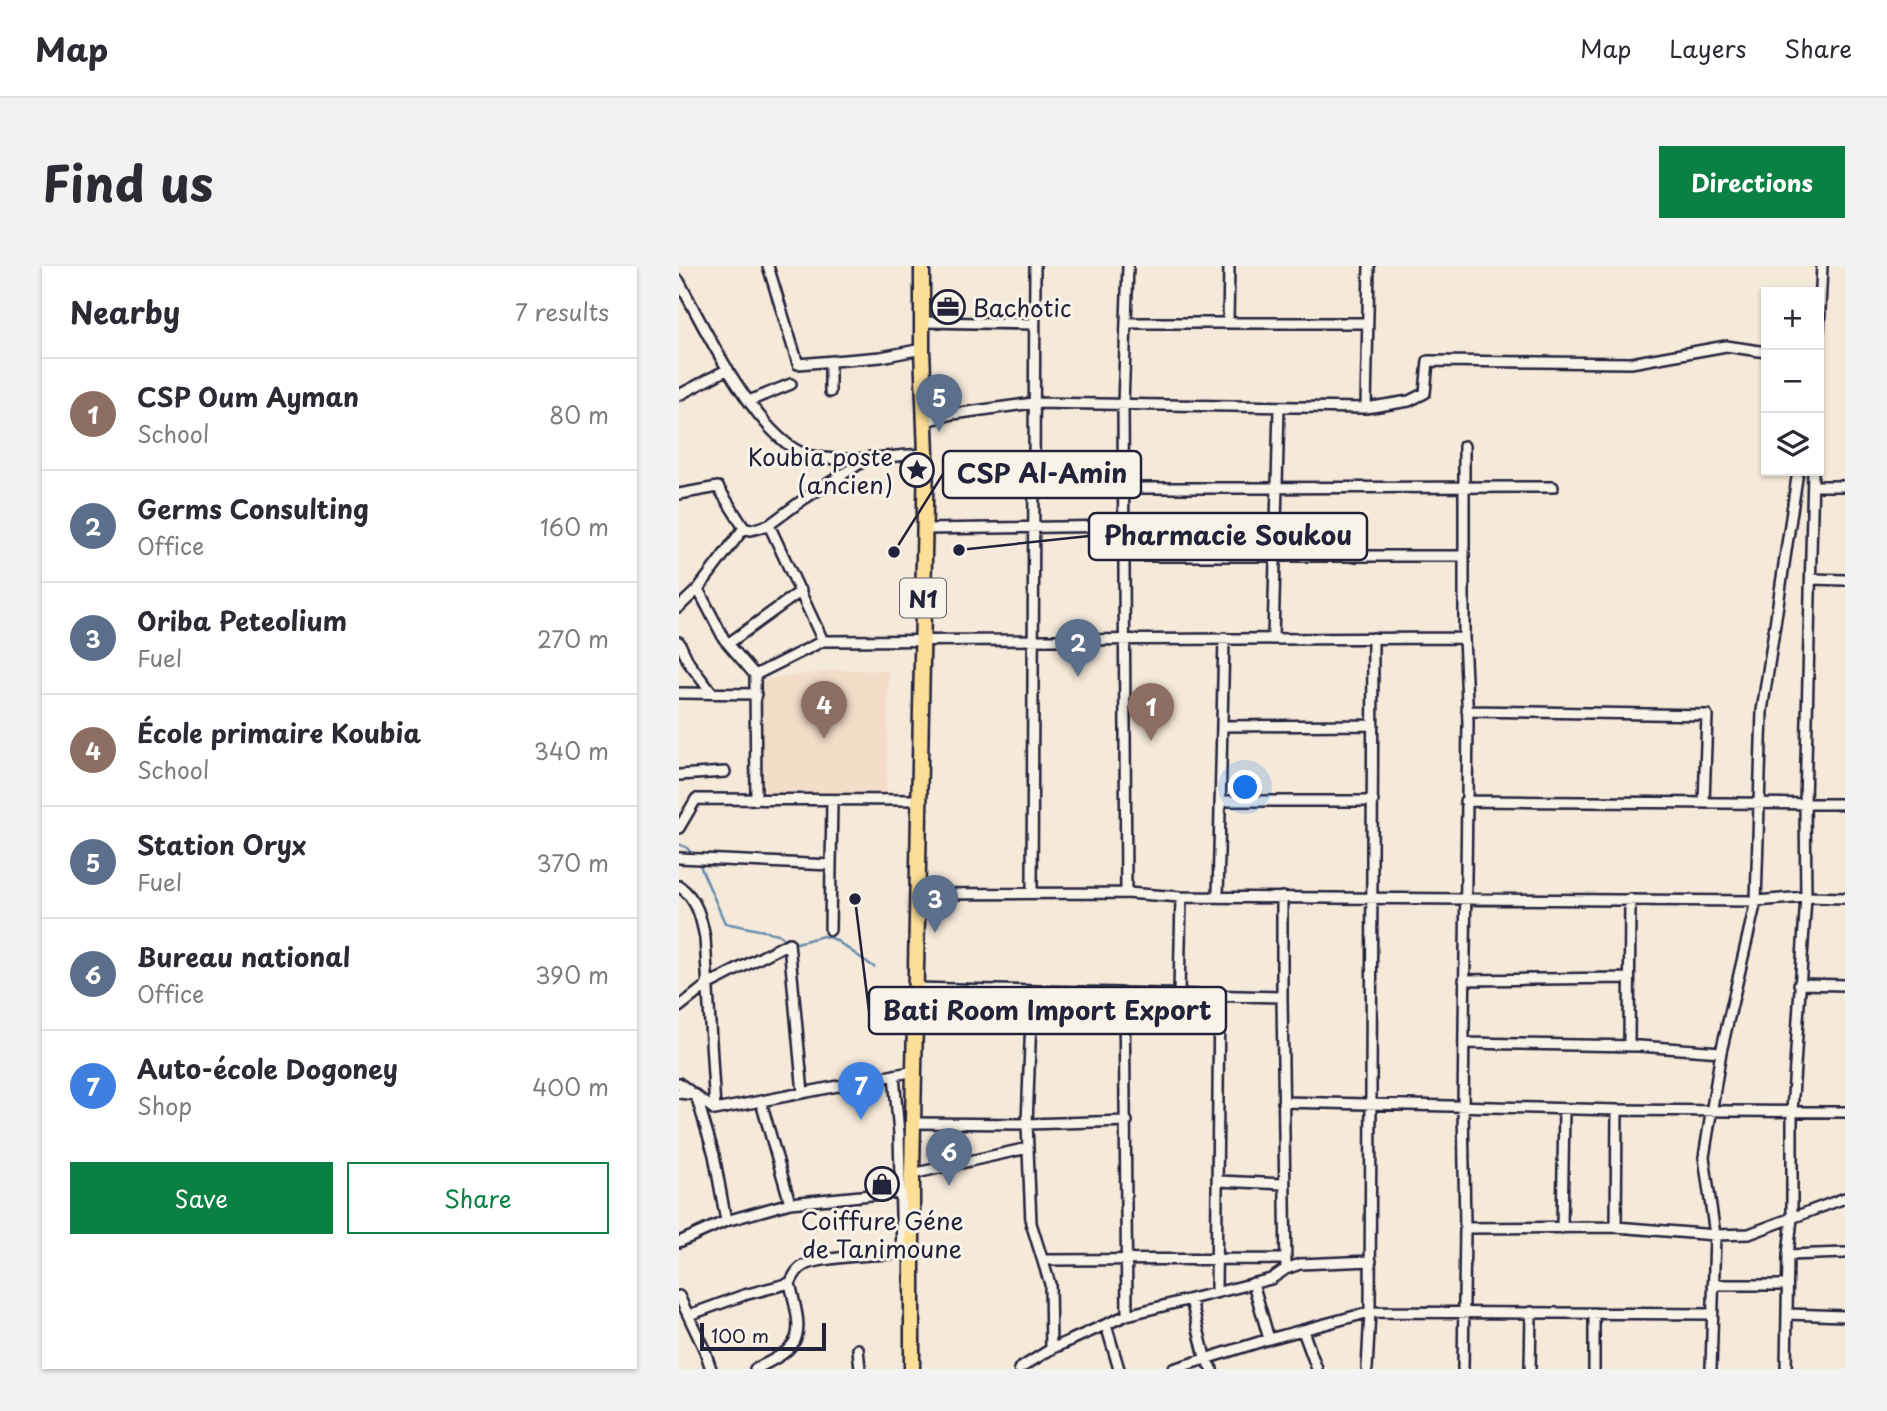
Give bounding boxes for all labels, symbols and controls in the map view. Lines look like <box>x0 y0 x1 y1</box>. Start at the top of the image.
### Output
text: Map <box>35 23 108 73</box>
text: Map <box>1580 30 1631 66</box>
text: Layers <box>1669 30 1746 66</box>
text: Share <box>1784 30 1852 66</box>
text: Find us <box>42 145 213 219</box>
button: Directions <box>1659 146 1845 218</box>
map controls <box>1761 287 1824 476</box>
button: + <box>1761 287 1824 350</box>
office icon: Bachotic <box>929 288 967 326</box>
text: Nearby <box>70 289 180 334</box>
place label: Bachotic <box>973 289 1071 325</box>
text: 7 results <box>515 294 609 329</box>
button: − <box>1761 350 1824 413</box>
pin: 5 <box>916 374 962 432</box>
text: CSP Oum Ayman <box>137 377 359 416</box>
text: 1 <box>88 397 99 432</box>
text: 80 m <box>549 397 609 432</box>
button: layers <box>1761 413 1824 476</box>
text: School <box>137 416 209 451</box>
place label: Koubia poste (ancien) <box>748 438 893 502</box>
place icon: Koubia poste (ancien) <box>898 451 936 489</box>
callout: CSP Al-Amin <box>943 451 1141 498</box>
text: CSP Al-Amin <box>957 453 1127 492</box>
text: Germs Consulting <box>137 489 369 528</box>
text: 2 <box>85 509 101 544</box>
text: 160 m <box>540 509 609 544</box>
callout: Pharmacie Soukou <box>1089 513 1367 560</box>
text: Pharmacie Soukou <box>1104 515 1352 554</box>
text: Office <box>137 528 204 563</box>
road number: N1 <box>900 578 946 618</box>
text: Oriba Peteolium <box>137 601 347 640</box>
pin: 2 <box>1055 619 1101 677</box>
text: 3 <box>85 621 101 656</box>
text: 270 m <box>537 621 609 656</box>
text: Fuel <box>137 640 182 675</box>
pin: 4 <box>801 681 847 739</box>
pin: 1 <box>1128 683 1174 741</box>
text: École primaire Koubia <box>137 713 421 752</box>
text: 4 <box>85 733 101 768</box>
text: 340 m <box>534 733 609 768</box>
text: School <box>137 752 209 787</box>
your location <box>1228 770 1262 804</box>
text: Station Oryx <box>137 825 306 864</box>
text: 5 <box>86 845 100 880</box>
text: 370 m <box>536 845 609 880</box>
text: Fuel <box>137 864 182 899</box>
pin: 3 <box>912 875 958 933</box>
text: Bureau national <box>137 937 350 976</box>
text: 6 <box>85 957 101 992</box>
text: 390 m <box>535 957 609 992</box>
text: Office <box>137 976 204 1011</box>
callout: Bati Room Import Export <box>869 987 1226 1034</box>
text: Bati Room Import Export <box>882 990 1212 1029</box>
text: Auto-école Dogoney <box>137 1049 398 1088</box>
pin: 7 <box>838 1062 884 1120</box>
text: 7 <box>86 1069 100 1104</box>
text: 400 m <box>532 1069 609 1104</box>
text: Shop <box>137 1088 192 1123</box>
pin: 6 <box>926 1128 972 1186</box>
button: Save <box>70 1162 333 1234</box>
button: Share <box>347 1162 609 1234</box>
shop icon: Coiffure Géne de Tanimoune <box>863 1165 901 1203</box>
place label: Coiffure Géne de Tanimoune <box>800 1202 964 1266</box>
scale bar <box>700 1320 826 1352</box>
text: 100 m <box>711 1321 769 1349</box>

